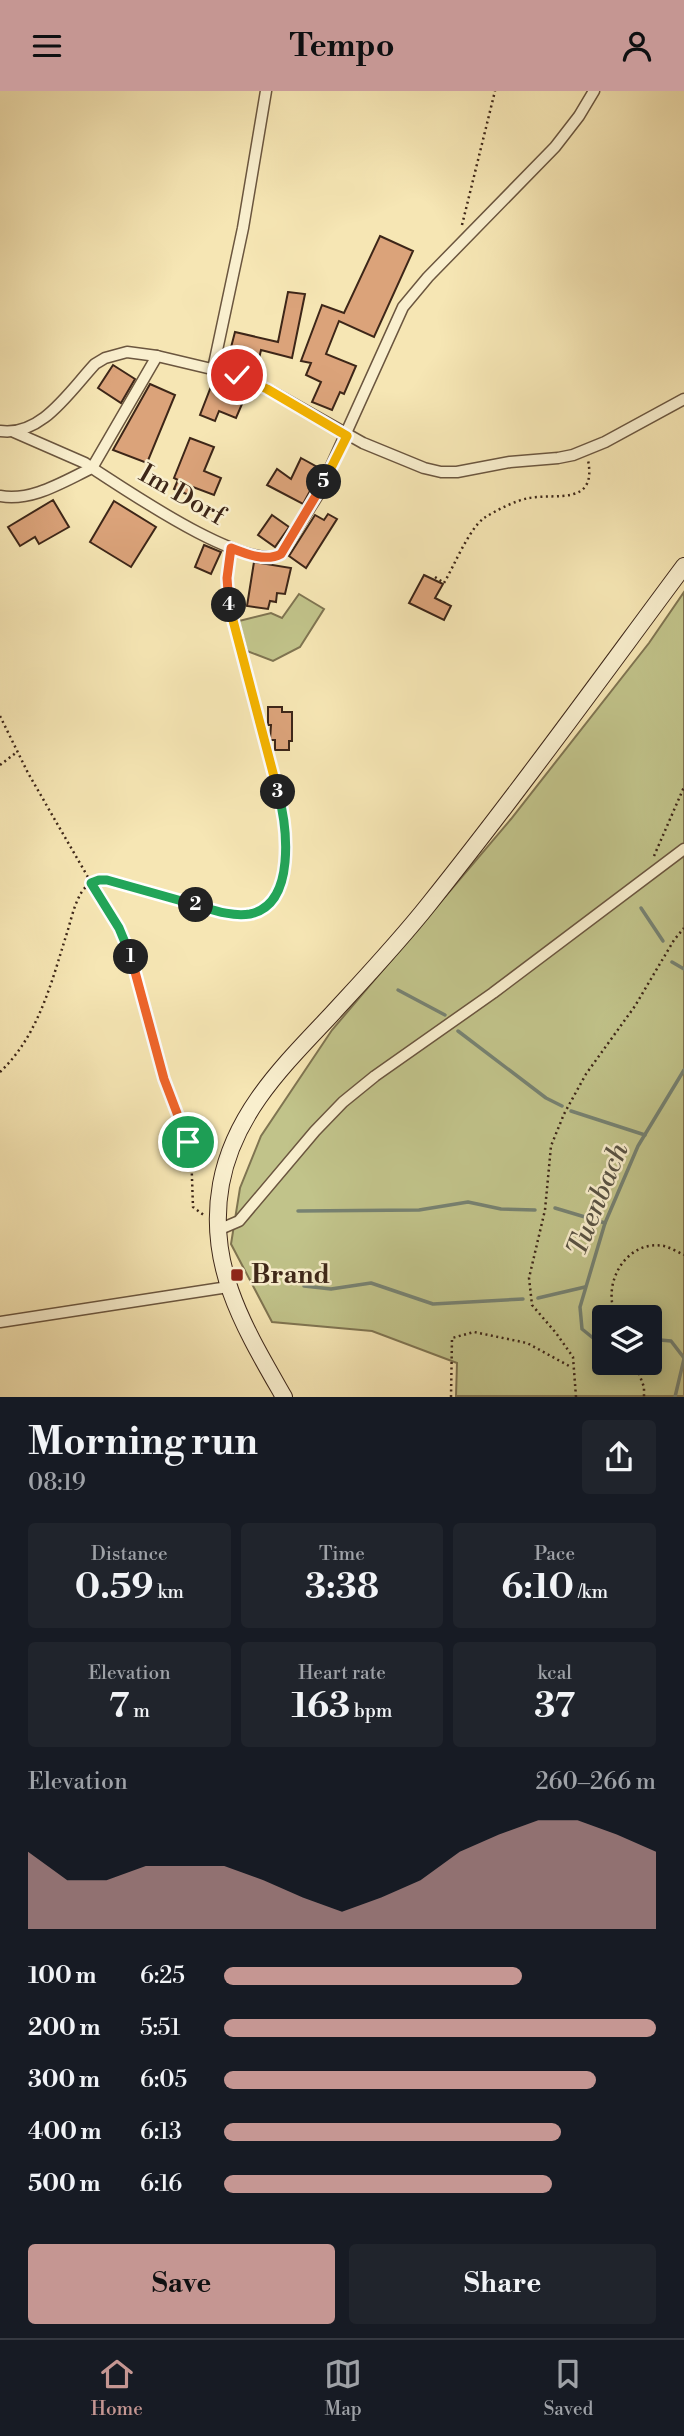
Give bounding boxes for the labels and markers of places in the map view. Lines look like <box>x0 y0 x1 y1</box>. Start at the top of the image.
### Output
pin <box>207 345 267 405</box>
pin: 5 <box>306 465 342 499</box>
pin: 4 <box>212 587 246 623</box>
pin: 3 <box>260 775 296 809</box>
pin: 2 <box>178 887 214 923</box>
pin: 1 <box>114 939 148 975</box>
pin <box>158 1112 218 1172</box>
place label: Brand <box>251 1259 330 1291</box>
marker: Brand <box>229 1267 245 1283</box>

